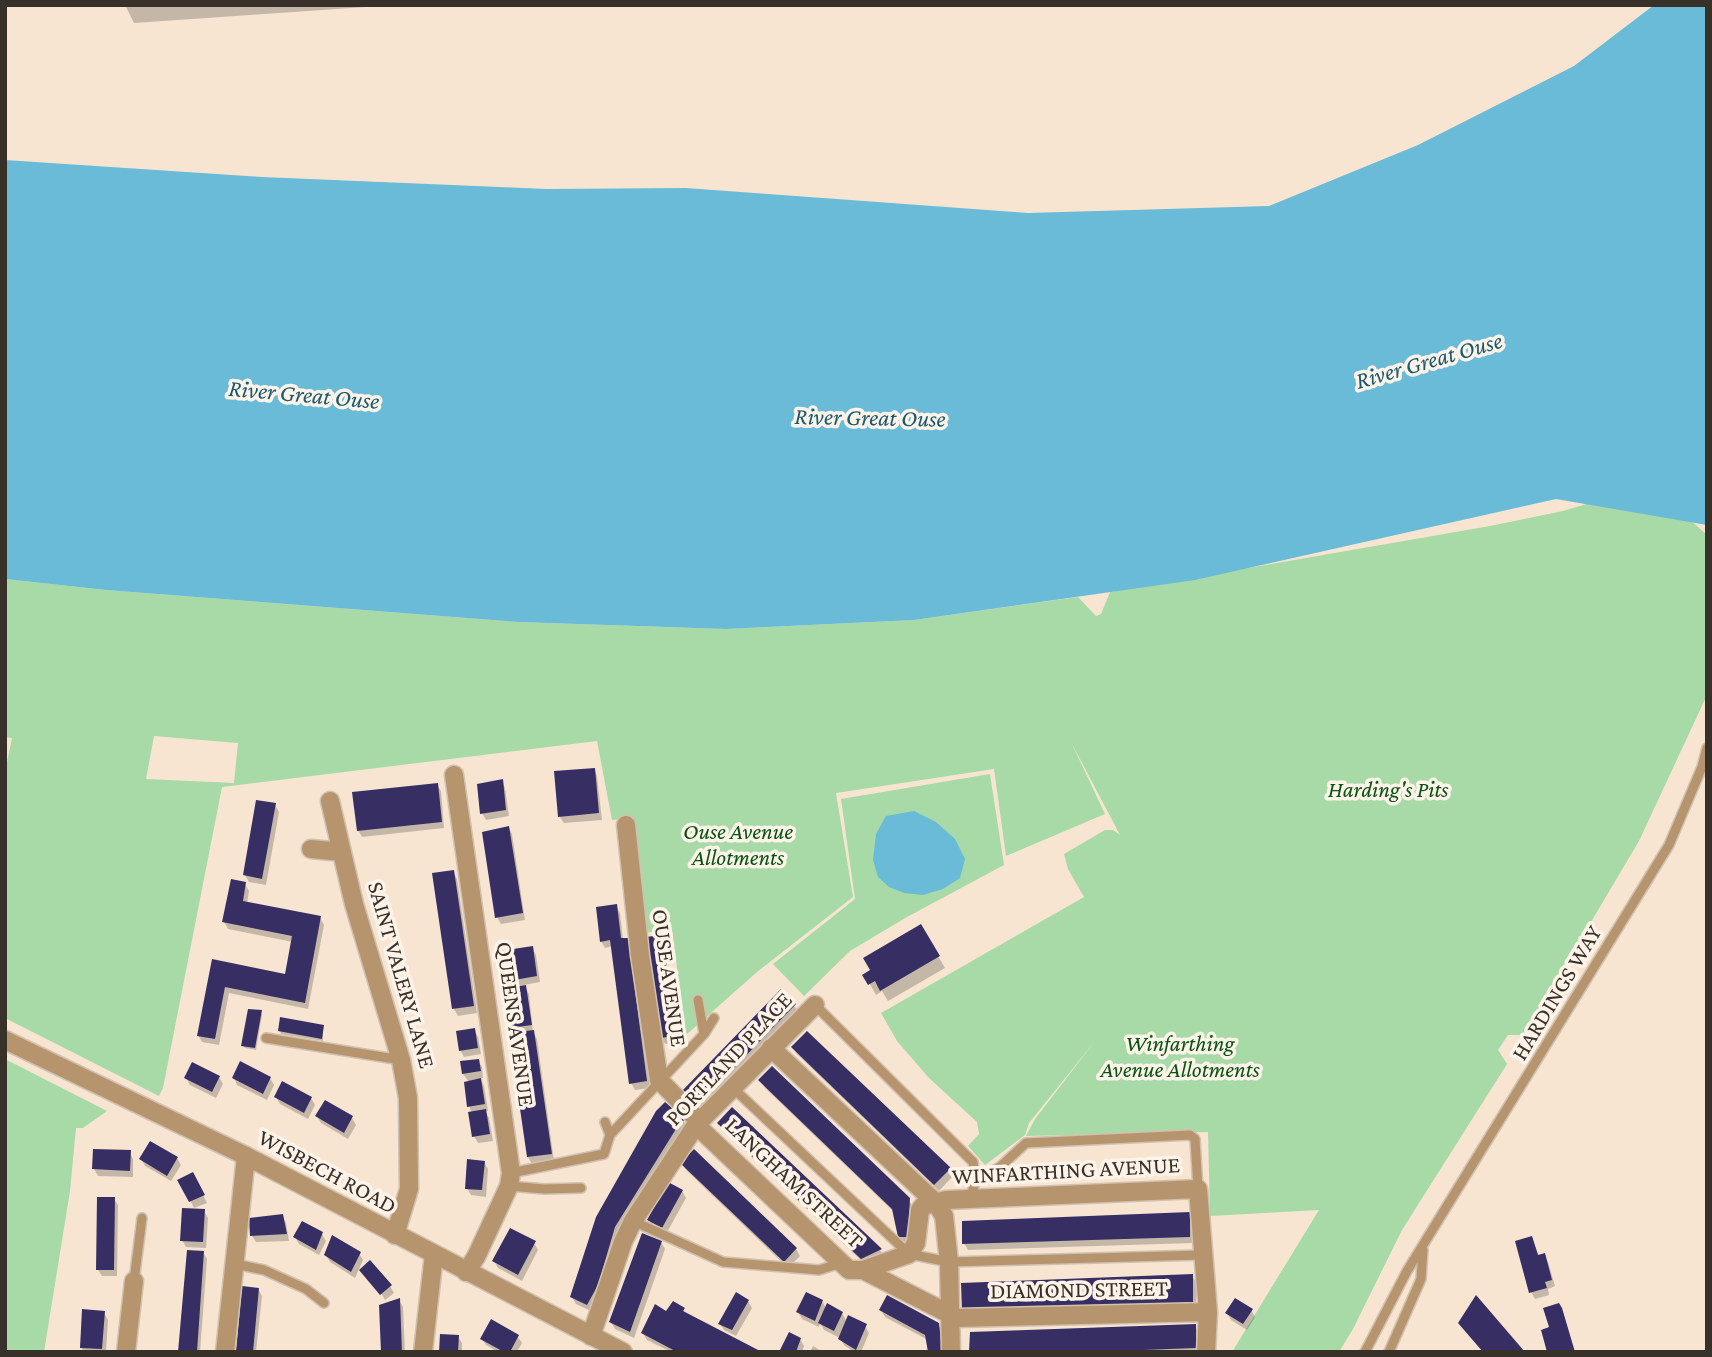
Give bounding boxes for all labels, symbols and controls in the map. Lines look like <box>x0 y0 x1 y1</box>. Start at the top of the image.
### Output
water label: River Great Ouse <box>1352 326 1506 396</box>
water label: River Great Ouse <box>227 374 381 416</box>
water label: River Great Ouse <box>794 402 946 434</box>
park label: Harding's Pits <box>1328 776 1448 804</box>
park label: Ouse Avenue Allotments <box>683 818 793 872</box>
street label: SAINT VALERY LANE <box>361 878 441 1072</box>
street label: OUSE AVENUE <box>646 907 692 1049</box>
street label: HARDINGS WAY <box>1506 921 1608 1065</box>
street label: QUEENS AVENUE <box>490 940 540 1108</box>
street label: PORTLAND PLACE <box>660 986 798 1132</box>
park label: Winfarthing Avenue Allotments <box>1100 1030 1260 1084</box>
street label: LANGHAM STREET <box>719 1112 869 1254</box>
street label: WISBECH ROAD <box>253 1124 401 1220</box>
street label: WINFARTHING AVENUE <box>951 1151 1181 1191</box>
street label: DIAMOND STREET <box>990 1275 1168 1305</box>

